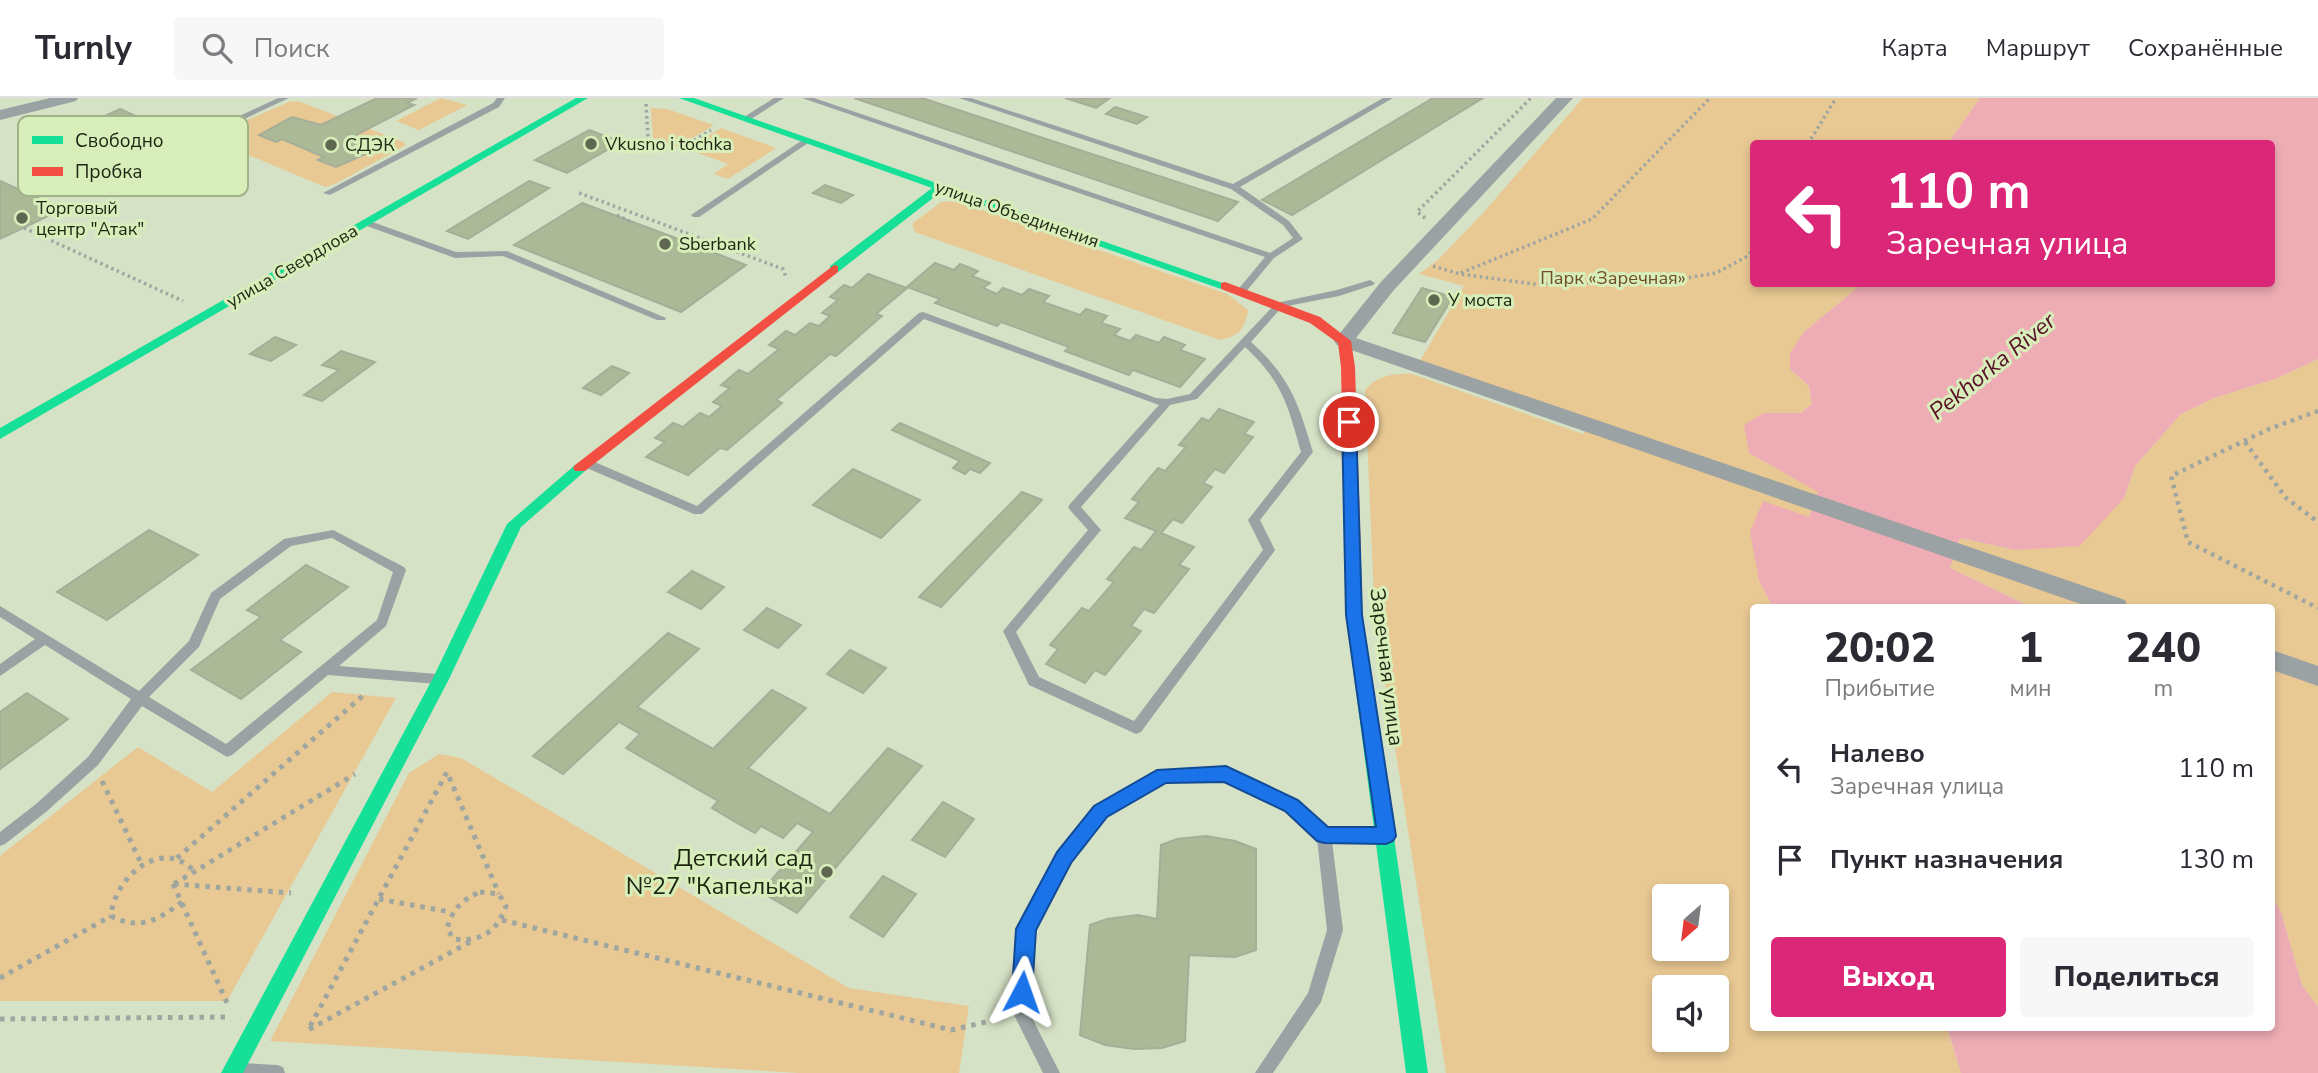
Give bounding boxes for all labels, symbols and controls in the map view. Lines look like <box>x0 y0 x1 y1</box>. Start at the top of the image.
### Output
search box <box>174 17 664 80</box>
text: Turnly <box>35 26 132 71</box>
icon: search <box>198 29 236 67</box>
text: Поиск <box>254 31 329 66</box>
text: Карта <box>1882 32 1948 64</box>
text: Маршрут <box>1986 32 2090 64</box>
text: Сохранённые <box>2128 32 2283 64</box>
legend <box>18 116 248 196</box>
text: Свободно <box>75 128 164 154</box>
place label: Vkusno i tochka <box>604 132 732 156</box>
place label: СДЭК <box>345 133 395 157</box>
marker: Vkusno i tochka <box>583 136 599 152</box>
marker: СДЭК <box>323 137 339 153</box>
text: 110 m <box>1886 158 2030 225</box>
text: Пробка <box>75 159 142 185</box>
icon: left <box>1771 168 1862 259</box>
street label: улица Объединения <box>932 175 1102 253</box>
place label: Торговый центр "Атак" <box>36 196 144 241</box>
marker: Торговый центр "Атак" <box>14 210 30 226</box>
street label: улица Свердлова <box>222 219 362 313</box>
text: Заречная улица <box>1886 222 2128 265</box>
place label: Sberbank <box>679 232 757 256</box>
marker: Sberbank <box>657 236 673 252</box>
park label: Парк «Заречная» <box>1540 266 1686 290</box>
place label: У моста <box>1447 288 1512 312</box>
marker: У моста <box>1426 292 1442 308</box>
water label: Pekhorka River <box>1923 305 2063 427</box>
pin <box>1319 392 1379 452</box>
icon: arrive <box>1330 403 1368 441</box>
street label: Заречная улица <box>1363 586 1411 748</box>
text: 20:02 <box>1824 620 1936 677</box>
text: 1 <box>2018 620 2043 677</box>
text: 240 <box>2126 620 2201 677</box>
text: Прибытие <box>1825 673 1935 704</box>
text: мин <box>2010 673 2052 704</box>
text: m <box>2153 673 2173 704</box>
text: Налево <box>1830 736 1925 771</box>
icon: left <box>1771 750 1809 788</box>
text: 110 m <box>2178 751 2254 786</box>
text: Заречная улица <box>1830 771 2004 802</box>
icon: arrive <box>1771 841 1809 879</box>
place label: Детский сад №27 "Капелька" <box>626 842 813 902</box>
text: Пункт назначения <box>1830 842 2063 877</box>
text: 130 m <box>2178 842 2254 877</box>
marker: Детский сад №27 "Капелька" <box>819 864 835 880</box>
north arrow <box>1652 884 1729 961</box>
map controls <box>1652 884 1729 1052</box>
button: Выход <box>1771 937 2006 1017</box>
button: Поделиться <box>2020 937 2254 1017</box>
position arrow <box>985 955 1059 1029</box>
button: sound <box>1652 975 1729 1052</box>

